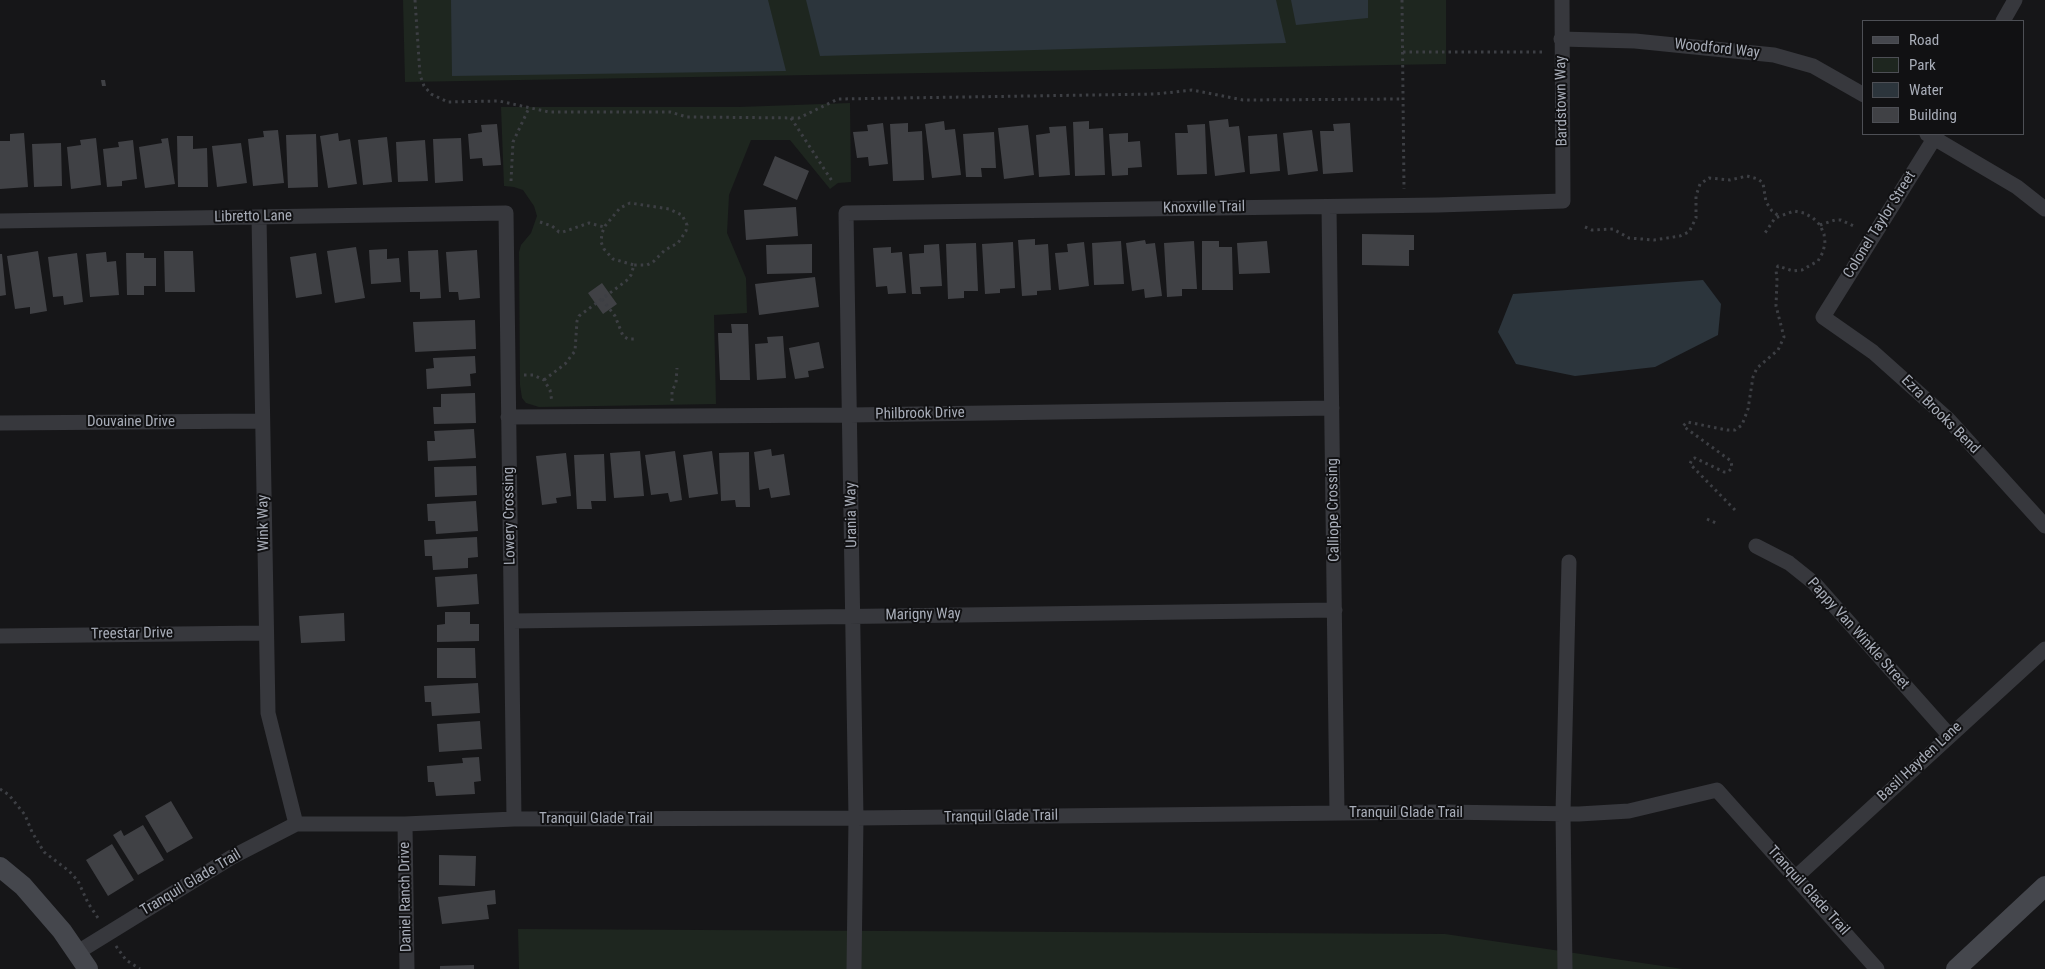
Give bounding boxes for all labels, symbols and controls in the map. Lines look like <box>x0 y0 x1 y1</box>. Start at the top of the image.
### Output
legend <box>1862 20 2025 135</box>
text: Road <box>1909 31 1939 49</box>
street label: Woodford Way <box>1673 36 1761 62</box>
street label: Bardstown Way <box>1552 55 1572 147</box>
text: Park <box>1909 56 1936 74</box>
text: Water <box>1909 81 1943 99</box>
text: Building <box>1909 106 1957 124</box>
street label: Colonel Taylor Street <box>1840 168 1920 282</box>
street label: Knoxville Trail <box>1163 198 1245 218</box>
street label: Libretto Lane <box>214 207 292 227</box>
street label: Ezra Brooks Bend <box>1897 372 1983 458</box>
street label: Philbrook Drive <box>875 404 965 424</box>
street label: Douvaine Drive <box>87 413 175 431</box>
street label: Calliope Crossing <box>1324 458 1344 562</box>
street label: Lowery Crossing <box>500 467 520 565</box>
street label: Urania Way <box>842 482 862 548</box>
street label: Wink Way <box>255 494 273 552</box>
street label: Pappy Van Winkle Street <box>1803 575 1913 693</box>
street label: Marigny Way <box>885 605 961 625</box>
street label: Treestar Drive <box>91 624 173 644</box>
street label: Basil Hayden Lane <box>1874 718 1966 806</box>
street label: Tranquil Glade Trail <box>1349 804 1463 822</box>
street label: Tranquil Glade Trail <box>944 807 1058 827</box>
street label: Tranquil Glade Trail <box>539 810 653 828</box>
street label: Daniel Ranch Drive <box>396 842 416 952</box>
street label: Tranquil Glade Trail <box>1763 843 1853 939</box>
street label: Tranquil Glade Trail <box>137 846 245 920</box>

